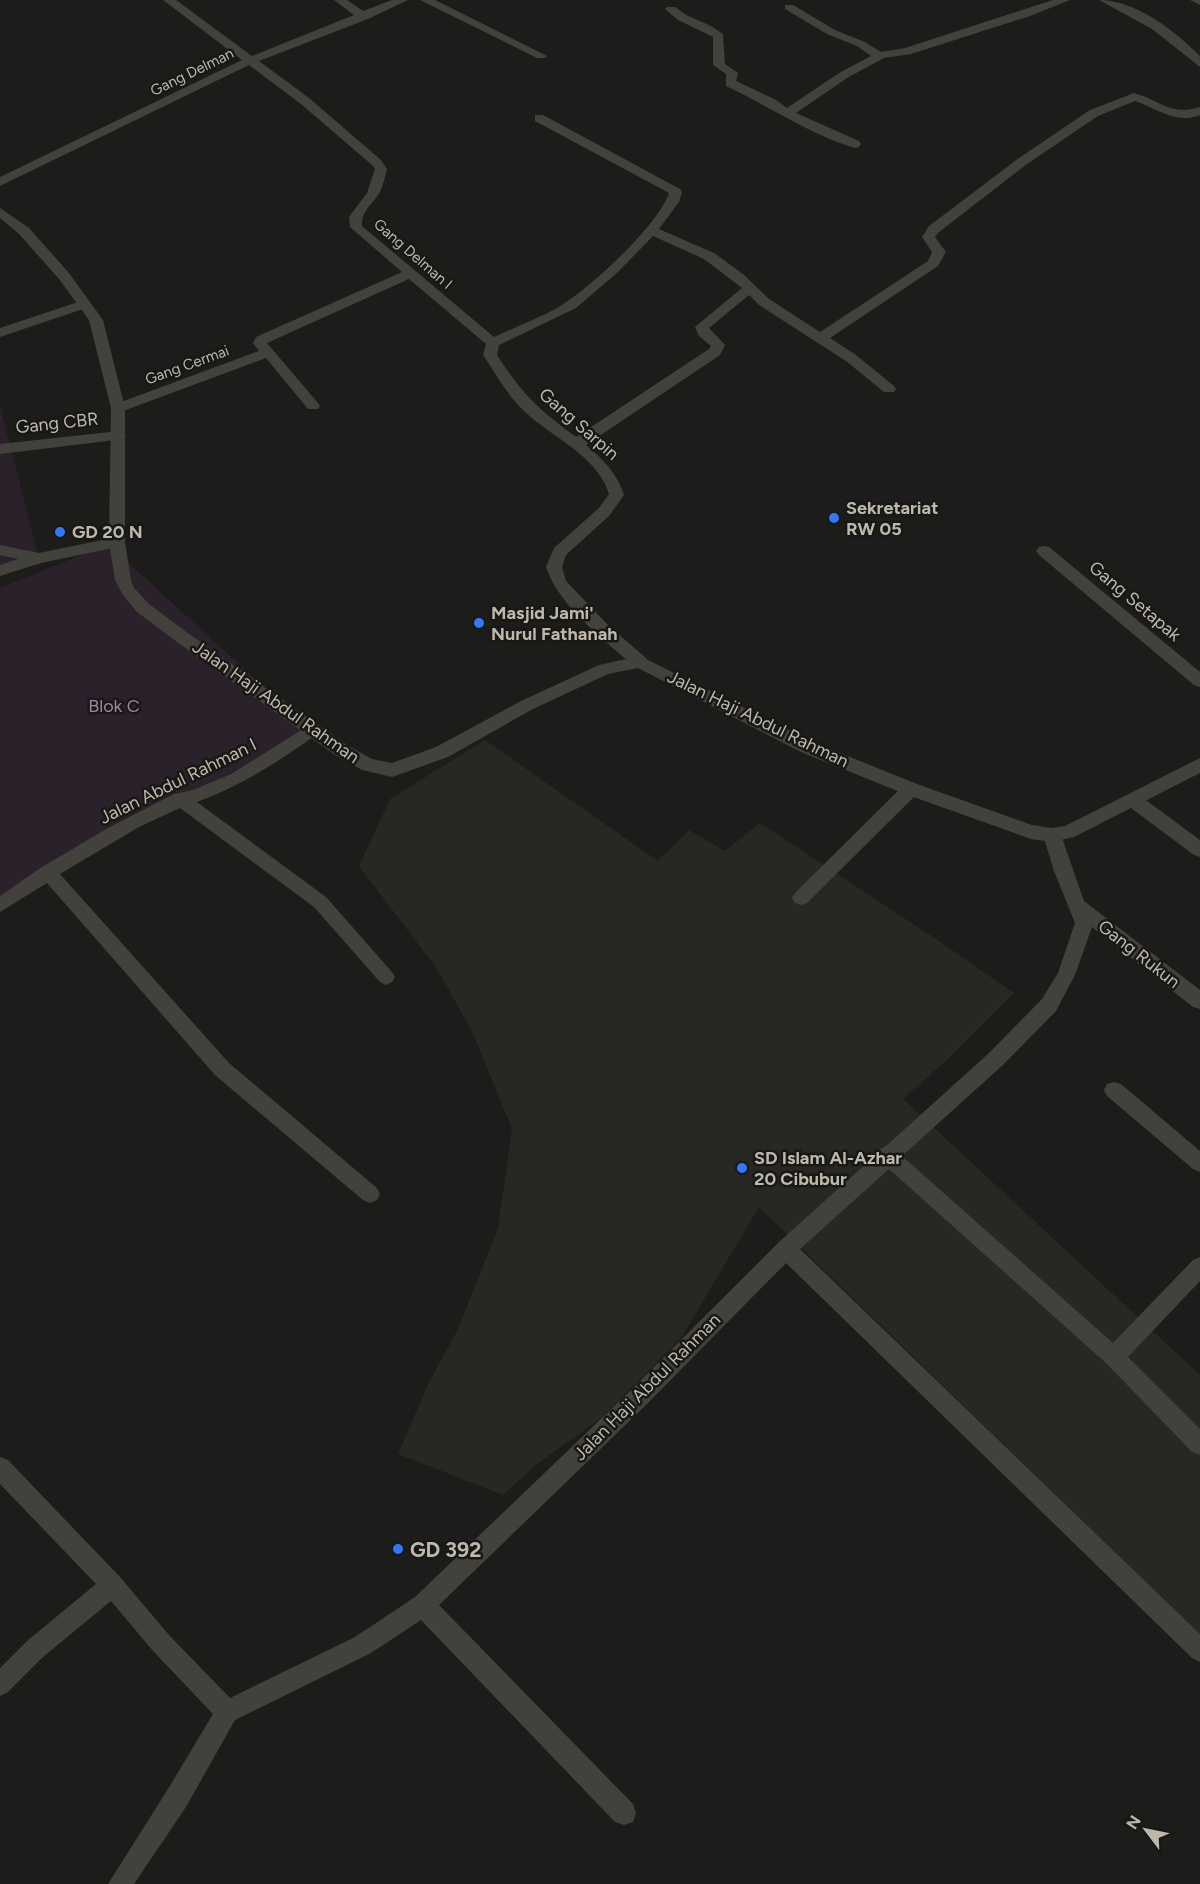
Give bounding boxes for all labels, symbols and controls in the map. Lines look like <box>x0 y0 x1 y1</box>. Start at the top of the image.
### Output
street label: Gang Delman <box>147 44 237 100</box>
street label: Gang Delman I <box>370 215 456 293</box>
street label: Gang Cermai <box>143 342 231 388</box>
street label: Gang Sarpin <box>534 383 624 465</box>
street label: Gang CBR <box>14 408 100 438</box>
place label: Sekretariat RW 05 <box>846 497 938 540</box>
marker: Sekretariat RW 05 <box>827 511 841 525</box>
place label: GD 20 N <box>72 521 143 543</box>
marker: GD 20 N <box>53 525 67 539</box>
street label: Gang Setapak <box>1085 556 1186 646</box>
place label: Masjid Jami' Nurul Fathanah <box>491 602 618 645</box>
marker: Masjid Jami' Nurul Fathanah <box>472 616 486 630</box>
street label: Jalan Haji Abdul Rahman <box>188 636 364 768</box>
street label: Jalan Haji Abdul Rahman <box>664 665 852 773</box>
park label: Blok C <box>88 695 140 717</box>
street label: Jalan Abdul Rahman I <box>96 733 260 829</box>
street label: Gang Rukun <box>1094 915 1184 993</box>
place label: SD Islam Al-Azhar 20 Cibubur <box>754 1147 902 1190</box>
marker: SD Islam Al-Azhar 20 Cibubur <box>735 1161 749 1175</box>
street label: Jalan Haji Abdul Rahman <box>569 1309 725 1465</box>
place label: GD 392 <box>410 1537 481 1562</box>
marker: GD 392 <box>391 1542 405 1556</box>
north arrow <box>1116 1800 1176 1860</box>
text: N <box>1122 1812 1145 1833</box>

